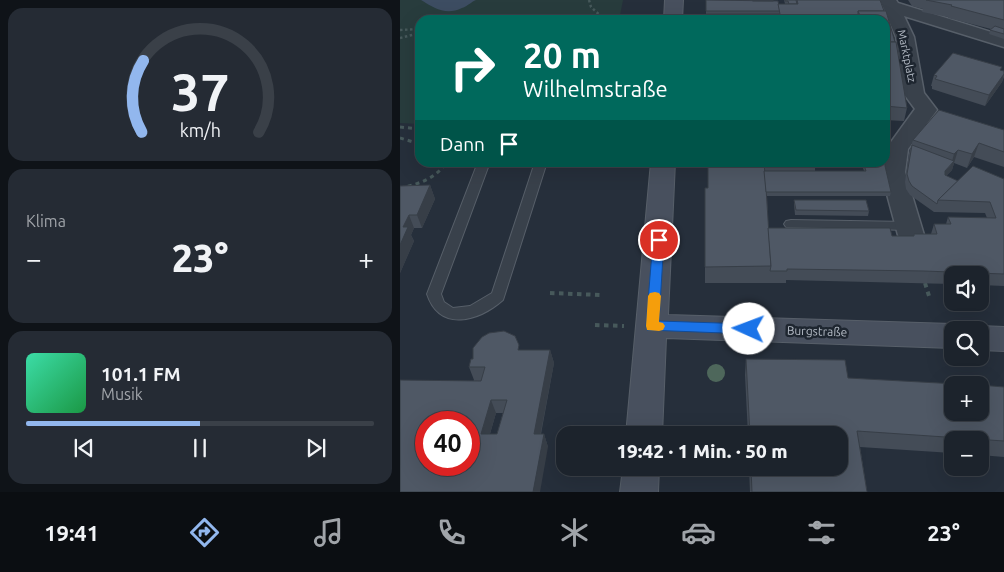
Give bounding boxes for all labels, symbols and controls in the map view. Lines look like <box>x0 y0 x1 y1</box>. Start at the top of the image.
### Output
street label: Marktplatz <box>896 29 918 83</box>
icon: right <box>440 35 505 100</box>
text: 20 m <box>523 35 601 75</box>
text: 37 <box>171 63 229 121</box>
text: Wilhelmstraße <box>523 76 668 101</box>
text: km/h <box>179 120 221 140</box>
icon: arrive <box>495 130 523 158</box>
text: Dann <box>440 133 485 155</box>
text: Klima <box>26 212 66 230</box>
pin <box>638 219 680 261</box>
icon: arrive <box>645 226 673 254</box>
text: 23° <box>172 237 228 279</box>
text: − <box>26 243 42 274</box>
text: + <box>358 243 374 274</box>
map controls <box>944 266 989 476</box>
button: sound <box>944 266 989 311</box>
position arrow <box>722 302 774 354</box>
button: search <box>944 321 989 366</box>
street label: Burgstraße <box>787 323 847 339</box>
text: 101.1 FM <box>101 363 181 385</box>
button: + <box>944 376 989 421</box>
text: Musik <box>101 385 143 403</box>
speed limit sign: 40 <box>415 411 480 476</box>
button: − <box>944 431 989 476</box>
icon: previous <box>70 434 98 462</box>
icon: pause <box>186 434 214 462</box>
icon: next <box>302 434 330 462</box>
text: 19:42 · 1 Min. · 50 m <box>616 440 788 462</box>
icon: directions <box>187 515 222 550</box>
icon: music <box>311 515 346 550</box>
icon: phone <box>434 515 469 550</box>
icon: climate <box>557 515 592 550</box>
icon: car <box>681 515 716 550</box>
icon: filters <box>804 515 839 550</box>
text: 19:41 <box>44 520 99 545</box>
text: 23° <box>927 520 960 545</box>

